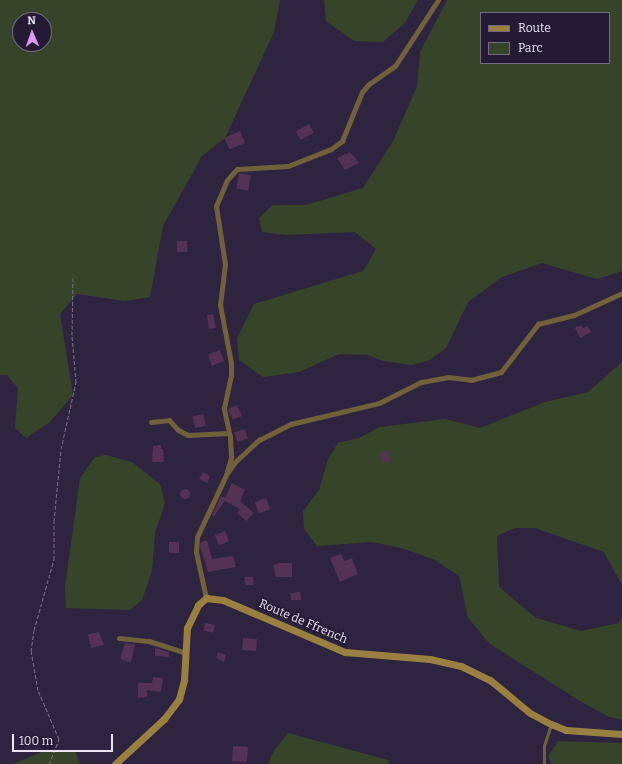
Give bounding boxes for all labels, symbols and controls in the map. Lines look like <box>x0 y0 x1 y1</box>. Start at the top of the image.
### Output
north arrow <box>12 12 52 52</box>
legend <box>480 12 610 64</box>
text: N <box>27 14 36 27</box>
text: Route <box>518 21 551 35</box>
text: Parc <box>518 41 543 55</box>
street label: Route de Ffrench <box>257 597 349 647</box>
scale bar <box>14 726 115 752</box>
text: 100 m <box>19 734 53 748</box>

